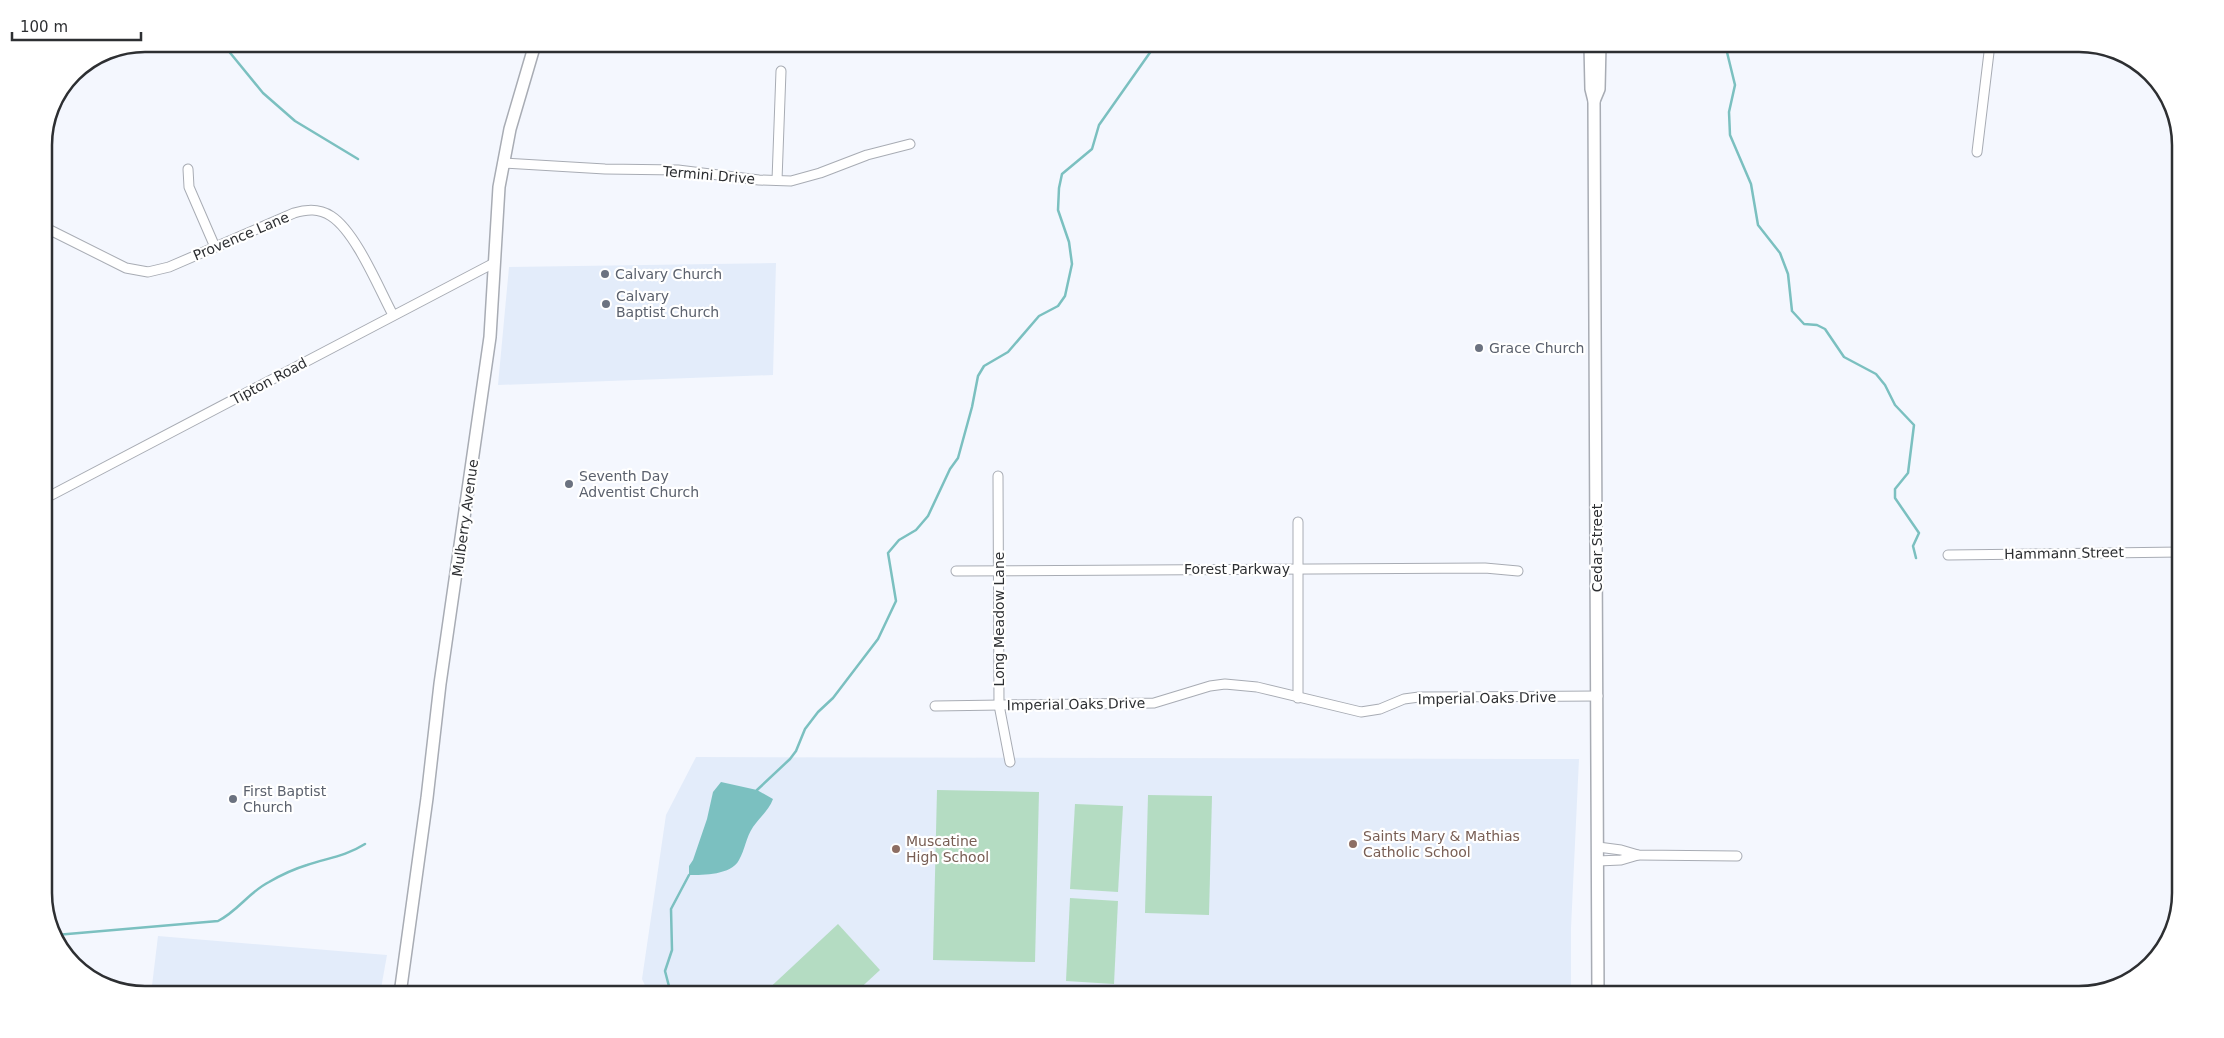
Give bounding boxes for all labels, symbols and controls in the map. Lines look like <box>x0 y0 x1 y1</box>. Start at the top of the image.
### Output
scale bar <box>12 10 141 42</box>
text: 100 m <box>20 18 68 36</box>
street label: Termini Drive <box>661 163 756 187</box>
street label: Provence Lane <box>191 209 291 263</box>
place label: Calvary Church <box>615 266 722 282</box>
marker: Calvary Church <box>599 268 611 280</box>
place label: Calvary Baptist Church <box>616 288 719 320</box>
marker: Calvary Baptist Church <box>600 298 612 310</box>
place label: Grace Church <box>1489 340 1584 356</box>
marker: Grace Church <box>1473 342 1485 354</box>
street label: Tipton Road <box>228 354 310 408</box>
street label: Mulberry Avenue <box>449 458 481 578</box>
place label: Seventh Day Adventist Church <box>579 468 699 500</box>
marker: Seventh Day Adventist Church <box>563 478 575 490</box>
street label: Cedar Street <box>1589 503 1605 592</box>
street label: Hammann Street <box>2004 544 2124 562</box>
street label: Long Meadow Lane <box>991 552 1007 686</box>
street label: Forest Parkway <box>1184 561 1290 577</box>
street label: Imperial Oaks Drive <box>1418 689 1556 707</box>
street label: Imperial Oaks Drive <box>1007 695 1145 713</box>
place label: First Baptist Church <box>243 783 327 815</box>
marker: First Baptist Church <box>227 793 239 805</box>
place label: Saints Mary & Mathias Catholic School <box>1363 828 1520 860</box>
place label: Muscatine High School <box>906 833 989 865</box>
marker: Saints Mary & Mathias Catholic School <box>1347 838 1359 850</box>
marker: Muscatine High School <box>890 843 902 855</box>

